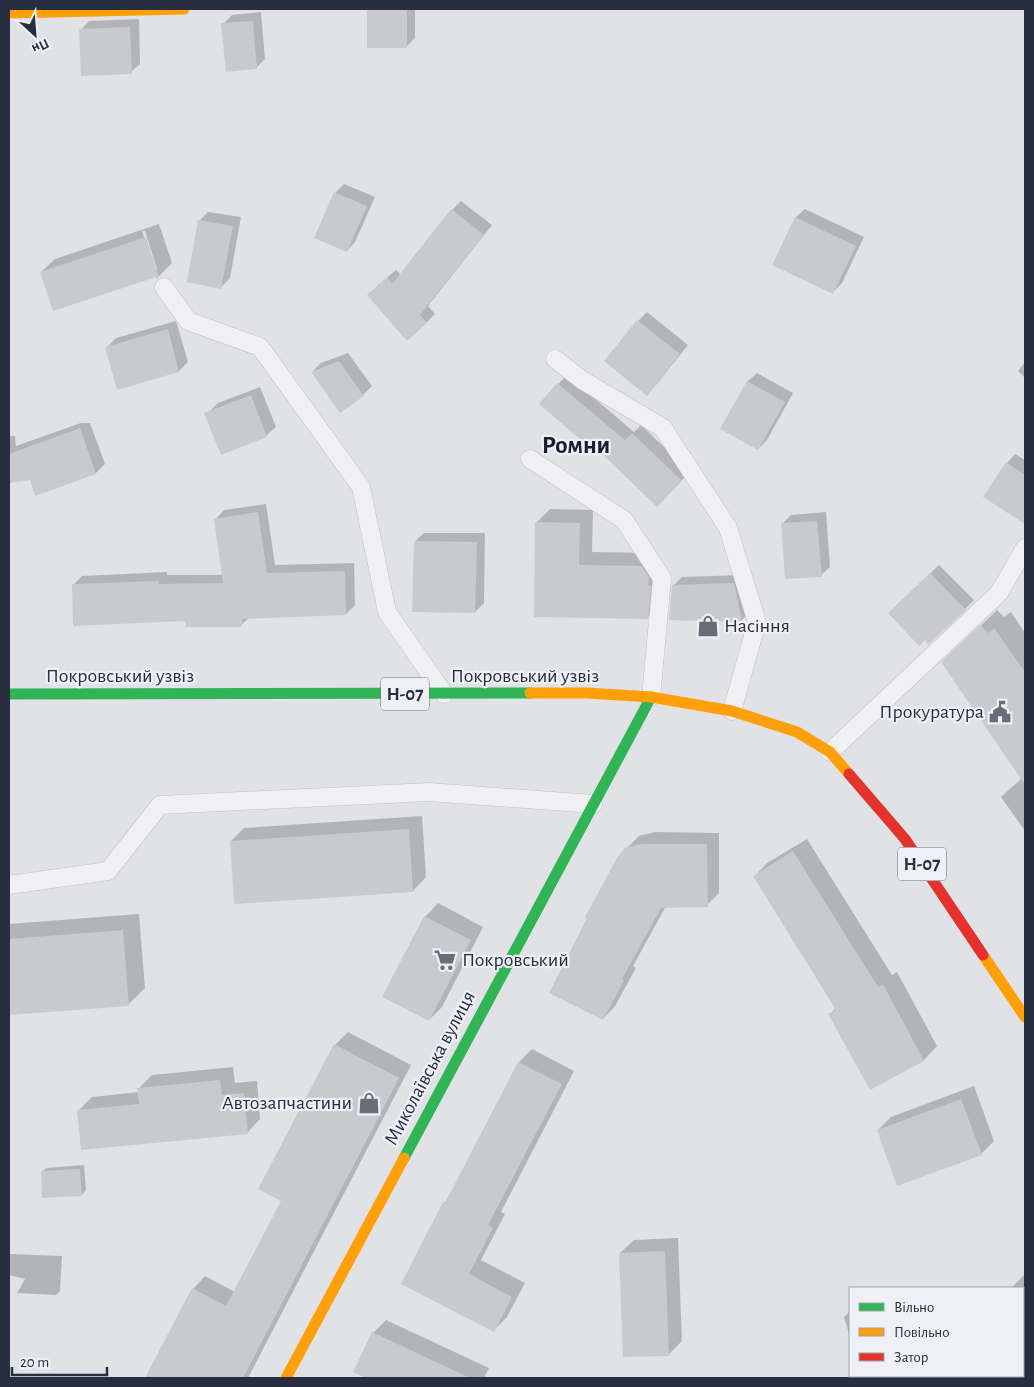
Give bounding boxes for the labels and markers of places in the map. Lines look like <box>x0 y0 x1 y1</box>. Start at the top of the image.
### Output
shop icon: Насіння <box>695 613 721 639</box>
place label: Насіння <box>724 616 790 636</box>
public building icon: Прокуратура <box>987 699 1013 725</box>
place label: Прокуратура <box>879 702 984 722</box>
supermarket icon: Покровський <box>432 947 458 973</box>
place label: Покровський <box>462 950 569 970</box>
shop icon: Автозапчастини <box>356 1090 382 1116</box>
place label: Автозапчастини <box>222 1093 352 1113</box>

